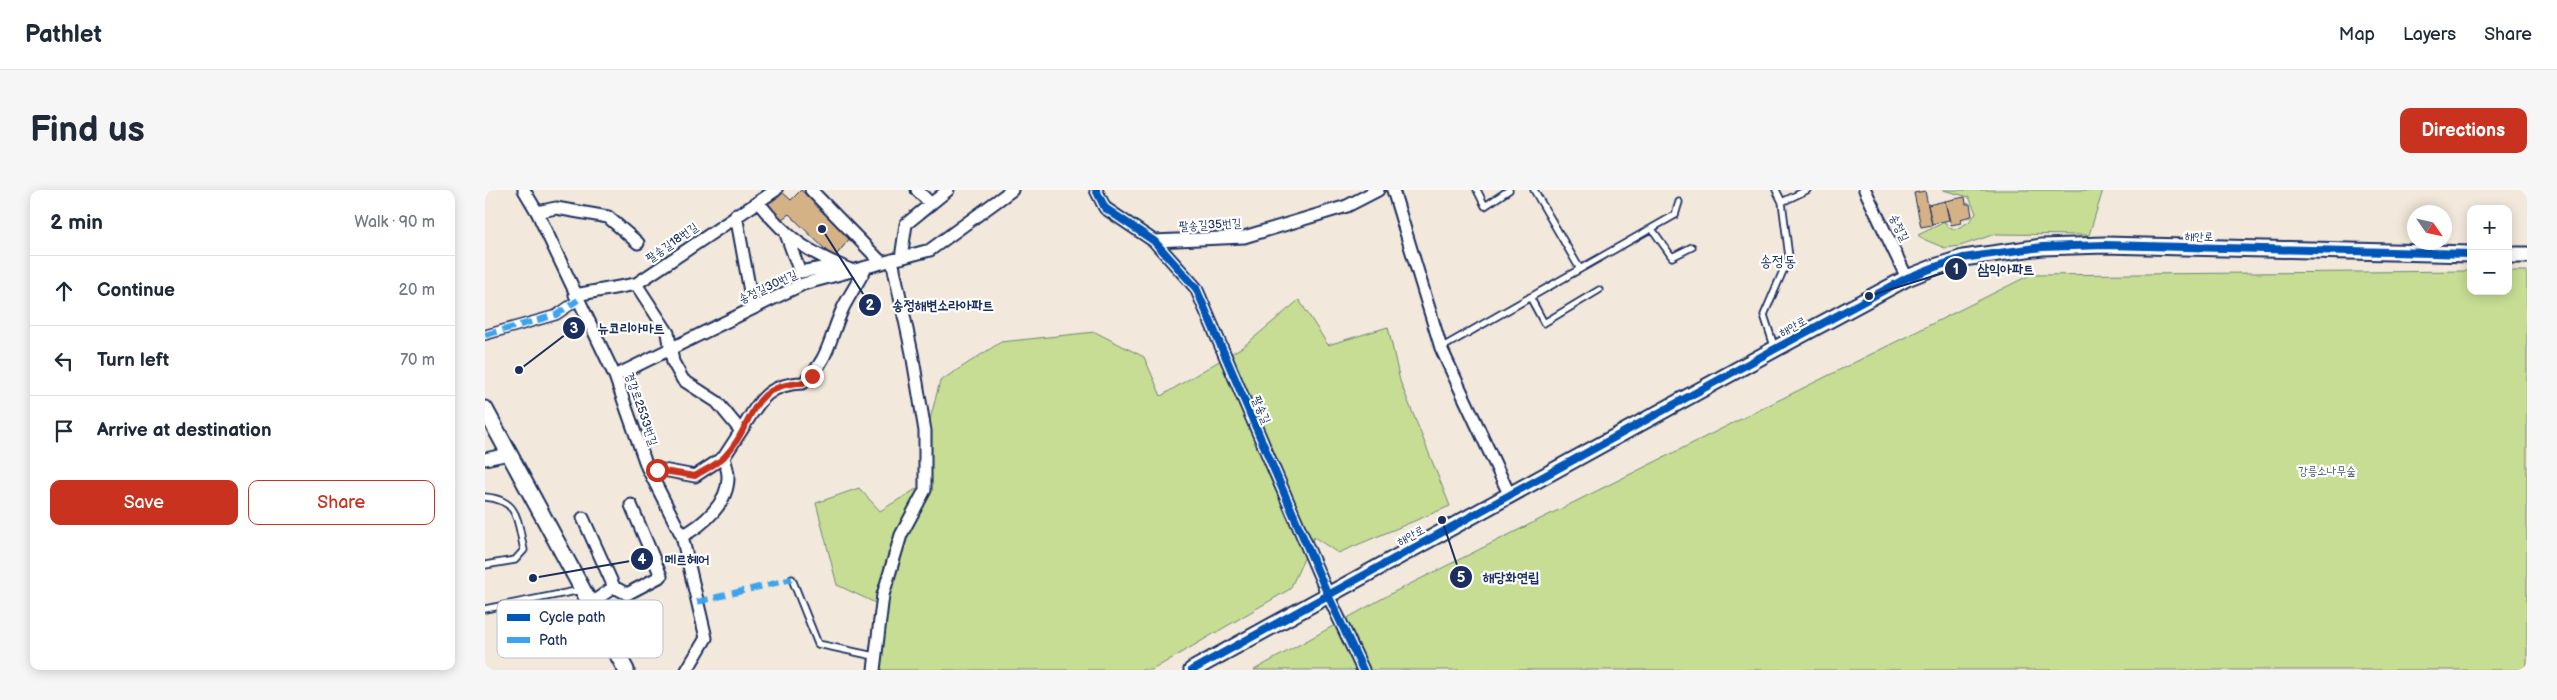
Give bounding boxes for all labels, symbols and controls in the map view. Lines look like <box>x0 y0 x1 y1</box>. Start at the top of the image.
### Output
text: Pathlet <box>25 20 102 49</box>
text: Map <box>2339 24 2375 45</box>
text: Layers <box>2403 24 2456 45</box>
text: Share <box>2484 24 2532 45</box>
button: Directions <box>2400 108 2527 153</box>
text: Find us <box>30 109 145 152</box>
north arrow <box>2407 205 2452 250</box>
map controls <box>2467 205 2512 295</box>
button: + <box>2467 205 2512 250</box>
text: 2 min <box>50 210 103 235</box>
street label: 송정길 <box>1886 212 1912 245</box>
text: Walk · 90 m <box>354 213 435 232</box>
street label: 팔송길35번길 <box>1178 216 1242 234</box>
street label: 팔송길18번길 <box>643 219 701 266</box>
street label: 해안로 <box>2184 229 2214 245</box>
button: − <box>2467 250 2512 295</box>
district label: 송정동 <box>1760 252 1796 271</box>
callout: 삼익아파트 <box>1943 254 2045 283</box>
text: 1 <box>1953 260 1959 279</box>
text: 삼익아파트 <box>1977 261 2034 278</box>
street label: 송정길30번길 <box>736 267 800 307</box>
icon: ahead <box>50 277 78 305</box>
text: Continue <box>97 279 175 302</box>
text: 20 m <box>399 281 435 300</box>
callout: 송정해변소라아파트 <box>858 290 1004 319</box>
text: 2 <box>866 296 875 315</box>
text: 송정해변소라아파트 <box>892 297 994 314</box>
callout: 뉴코리아마트 <box>562 313 674 342</box>
street label: 해안로 <box>1777 314 1809 340</box>
text: 3 <box>570 319 579 338</box>
text: 뉴코리아마트 <box>597 320 665 337</box>
icon: left <box>50 347 78 375</box>
text: Turn left <box>97 349 169 372</box>
text: 70 m <box>400 351 435 370</box>
route end <box>801 365 824 388</box>
street label: 경강로2533번길 <box>621 370 661 448</box>
street label: 팔송길 <box>1248 394 1274 427</box>
icon: arrive <box>50 417 78 445</box>
text: Arrive at destination <box>97 419 272 442</box>
route start <box>646 459 669 482</box>
park label: 강릉소나무숲 <box>2298 464 2356 479</box>
button: Save <box>50 480 238 525</box>
button: Share <box>248 480 435 525</box>
street label: 해안로 <box>1395 523 1427 549</box>
callout: 메르헤어 <box>630 545 720 574</box>
text: 4 <box>638 550 647 569</box>
text: 메르헤어 <box>664 551 710 568</box>
callout: 해당화연립 <box>1448 563 1550 592</box>
text: 5 <box>1457 568 1466 587</box>
text: 해당화연립 <box>1483 569 1539 586</box>
legend <box>497 600 663 658</box>
text: Cycle path <box>539 609 606 626</box>
text: Path <box>539 632 567 649</box>

